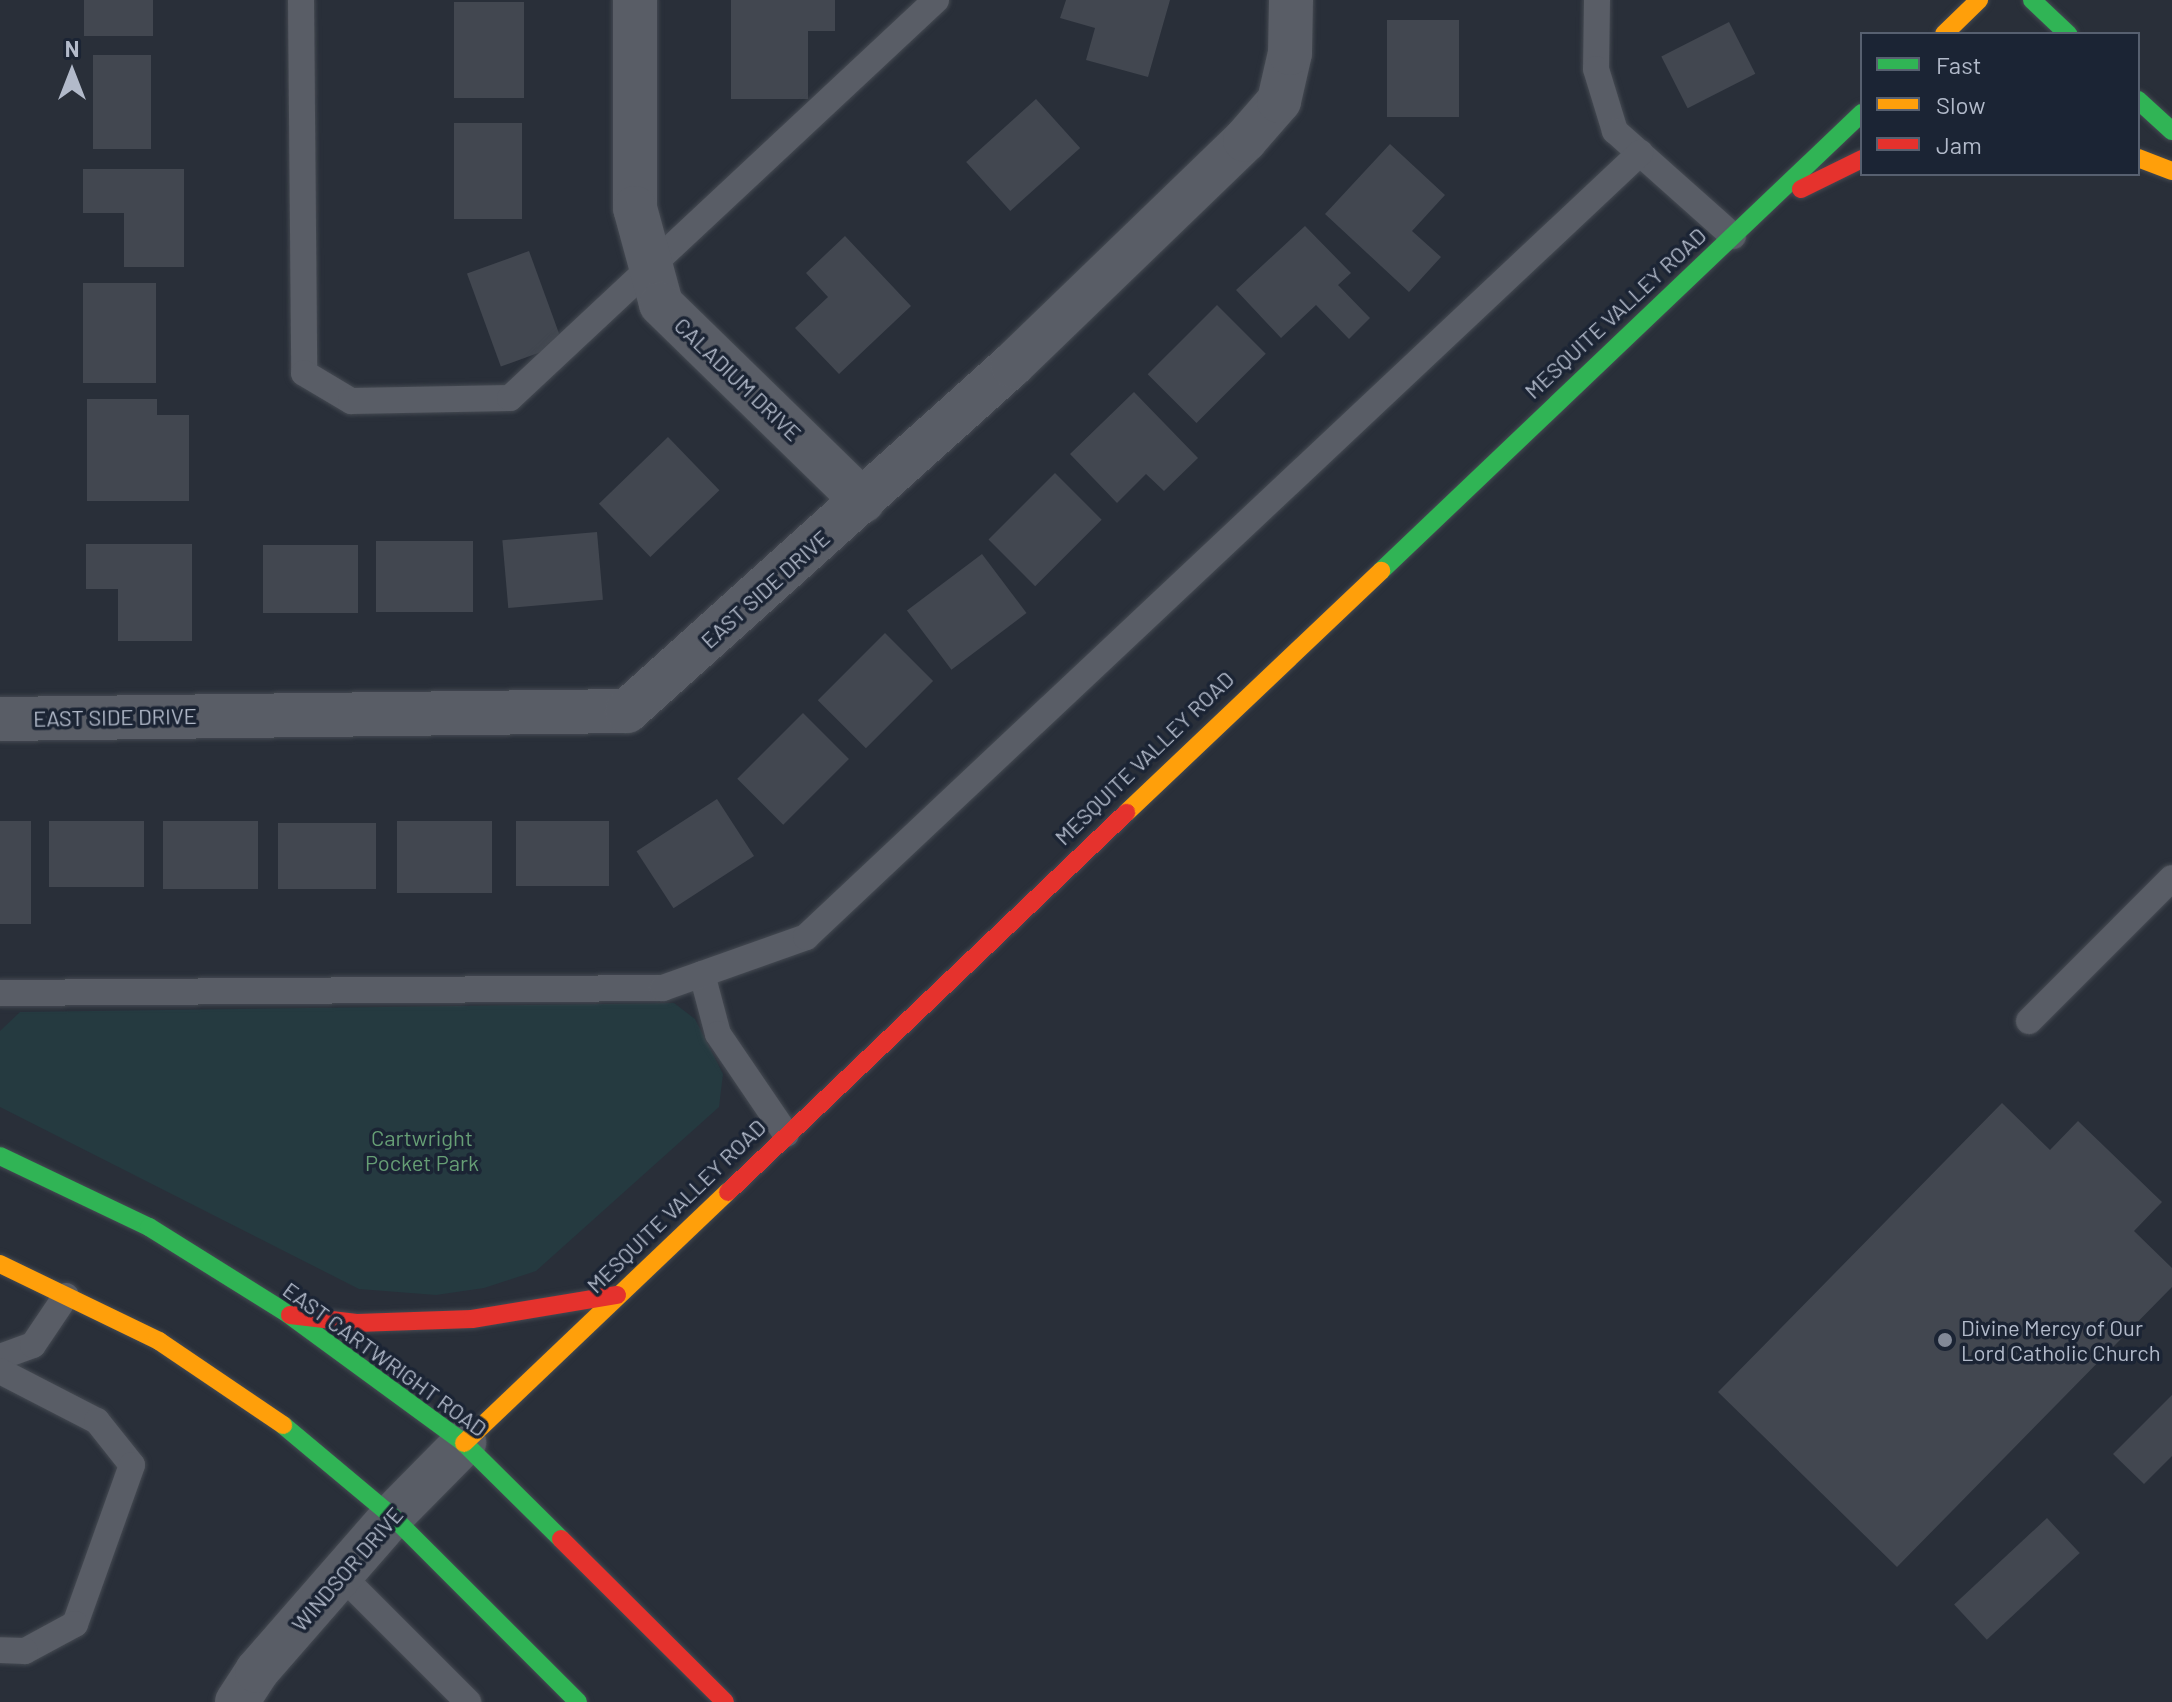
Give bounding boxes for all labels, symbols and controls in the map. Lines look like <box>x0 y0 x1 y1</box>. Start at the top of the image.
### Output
north arrow <box>32 32 112 112</box>
legend <box>1860 32 2140 176</box>
text: N <box>65 35 79 61</box>
text: Fast <box>1936 50 1981 79</box>
text: Slow <box>1936 90 1985 119</box>
text: Jam <box>1936 130 1982 159</box>
street label: MESQUITE VALLEY ROAD <box>1519 222 1711 404</box>
street label: CALADIUM DRIVE <box>669 312 807 446</box>
street label: EAST SIDE DRIVE <box>695 524 835 654</box>
street label: MESQUITE VALLEY ROAD <box>1049 666 1239 850</box>
street label: EAST SIDE DRIVE <box>33 702 197 732</box>
street label: MESQUITE VALLEY ROAD <box>581 1114 771 1298</box>
park label: Cartwright Pocket Park <box>365 1124 479 1176</box>
street label: EAST CARTWRIGHT ROAD <box>278 1276 492 1442</box>
place label: Divine Mercy of Our Lord Catholic Church <box>1961 1314 2161 1366</box>
marker: Divine Mercy of Our Lord Catholic Church <box>1936 1331 1954 1349</box>
street label: WINDSOR DRIVE <box>286 1501 408 1637</box>

